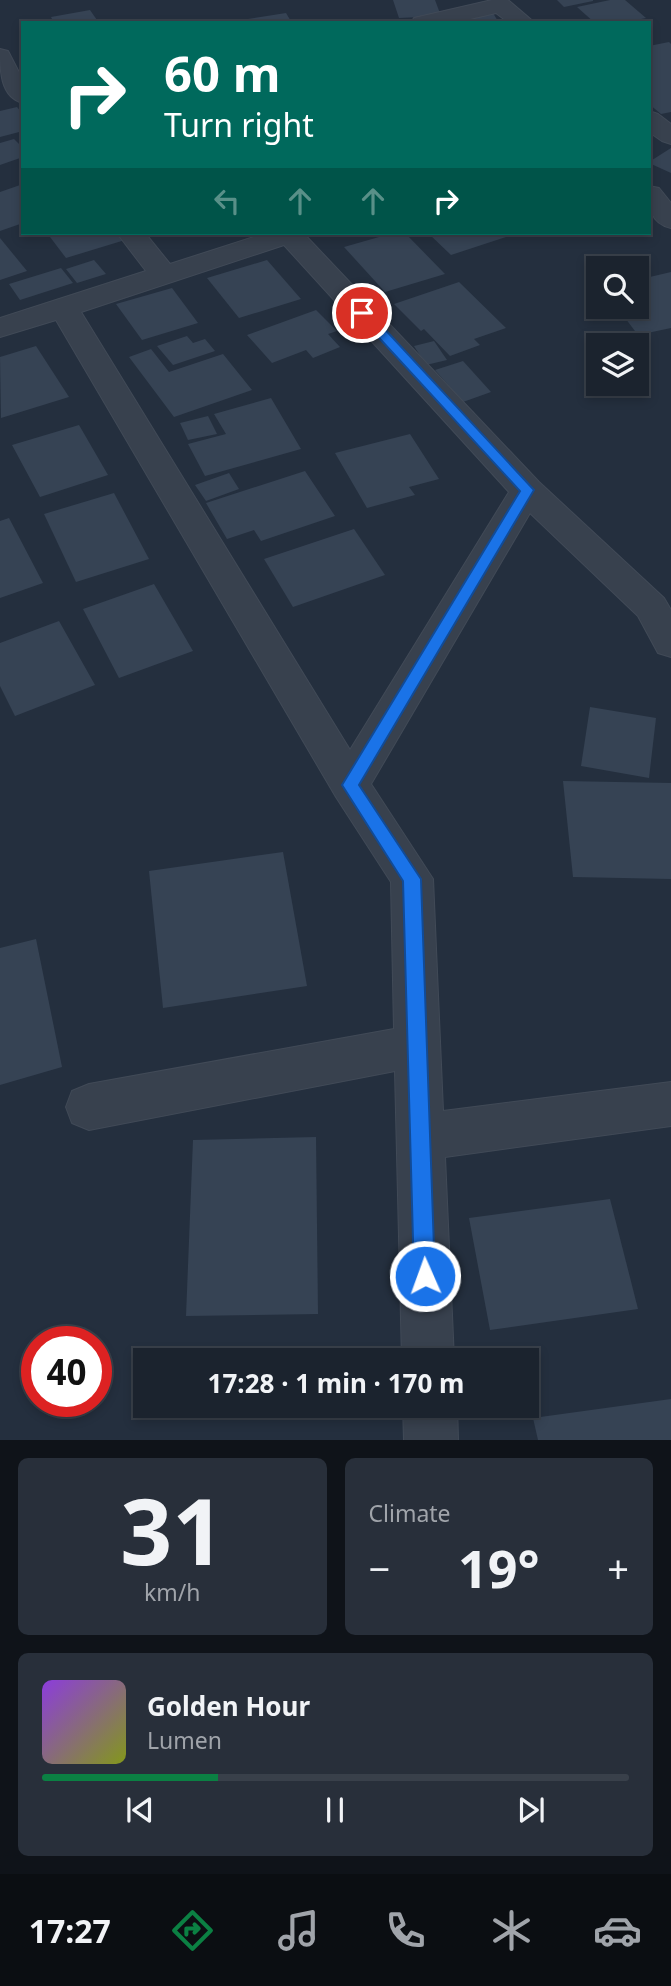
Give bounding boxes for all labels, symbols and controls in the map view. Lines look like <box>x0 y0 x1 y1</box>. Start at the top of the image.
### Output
text: 60 m <box>164 40 281 106</box>
icon: right <box>49 49 140 140</box>
text: Turn right <box>164 103 314 146</box>
icon: left <box>208 182 246 220</box>
icon: ahead <box>281 182 319 220</box>
icon: ahead <box>354 182 392 220</box>
icon: right <box>427 182 465 220</box>
map controls <box>586 256 649 396</box>
button: search <box>586 256 649 319</box>
pin <box>332 283 392 343</box>
icon: arrive <box>343 294 381 332</box>
button: layers <box>586 333 649 396</box>
position arrow <box>388 1239 462 1313</box>
speed limit sign: 40 <box>21 1326 112 1417</box>
text: 17:28 · 1 min · 170 m <box>208 1365 464 1401</box>
text: 31 <box>120 1468 224 1592</box>
text: Climate <box>369 1497 451 1529</box>
text: 19° <box>458 1532 540 1603</box>
text: − <box>369 1542 390 1594</box>
text: + <box>607 1542 629 1594</box>
text: km/h <box>144 1576 201 1608</box>
text: Golden Hour <box>147 1688 310 1724</box>
text: Lumen <box>147 1724 222 1756</box>
icon: previous <box>121 1791 159 1829</box>
icon: pause <box>316 1791 354 1829</box>
icon: next <box>512 1791 550 1829</box>
icon: directions <box>168 1906 217 1955</box>
icon: music <box>274 1906 323 1955</box>
icon: phone <box>381 1906 430 1955</box>
icon: climate <box>487 1906 536 1955</box>
icon: car <box>593 1906 642 1955</box>
text: 17:27 <box>29 1909 111 1952</box>

